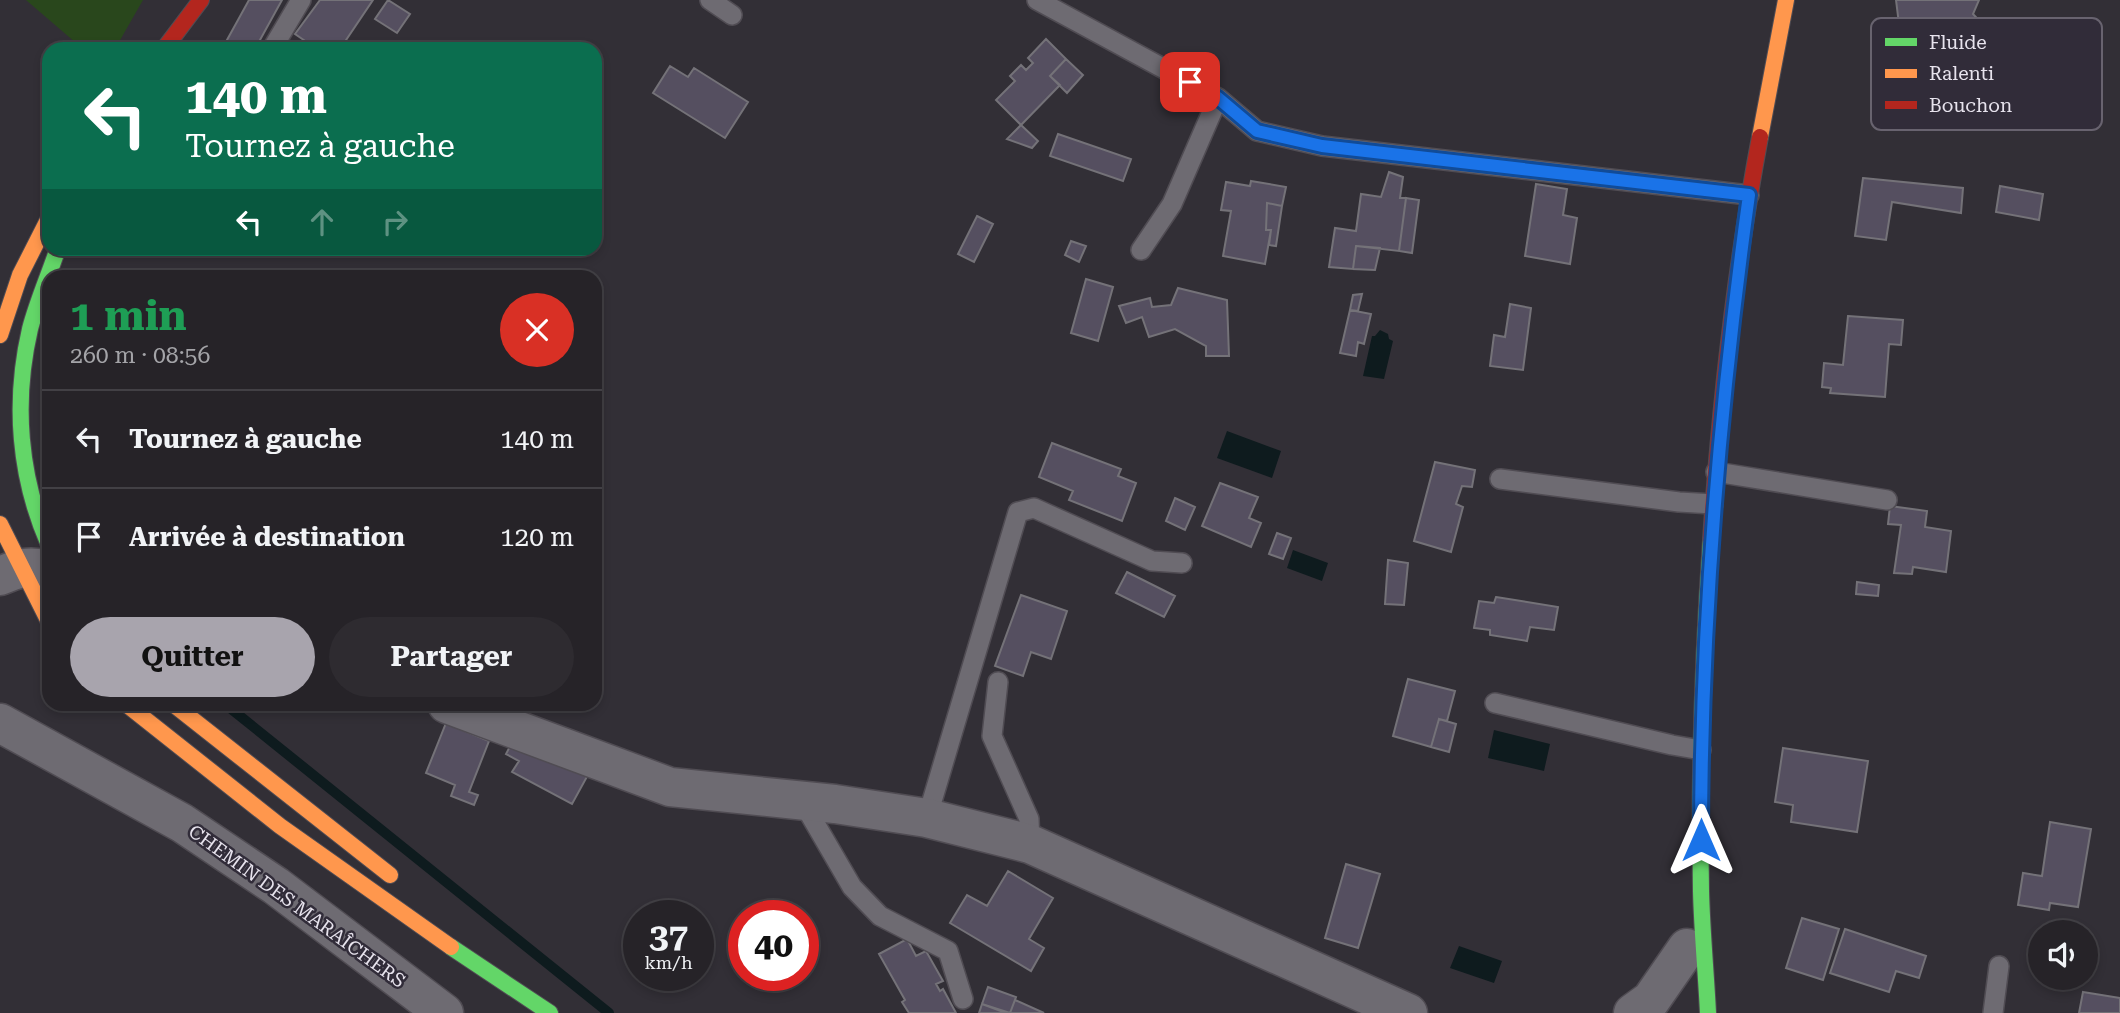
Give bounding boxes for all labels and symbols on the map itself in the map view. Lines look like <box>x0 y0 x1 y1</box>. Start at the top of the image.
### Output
legend <box>1871 18 2102 130</box>
text: Fluide <box>1929 31 1987 54</box>
pin <box>1160 52 1220 112</box>
text: Ralenti <box>1929 62 1994 85</box>
text: Bouchon <box>1929 94 2012 117</box>
position arrow <box>1664 803 1738 877</box>
street label: CHEMIN DES MARAÎCHERS <box>184 820 410 992</box>
speed limit sign: 40 <box>728 900 819 991</box>

